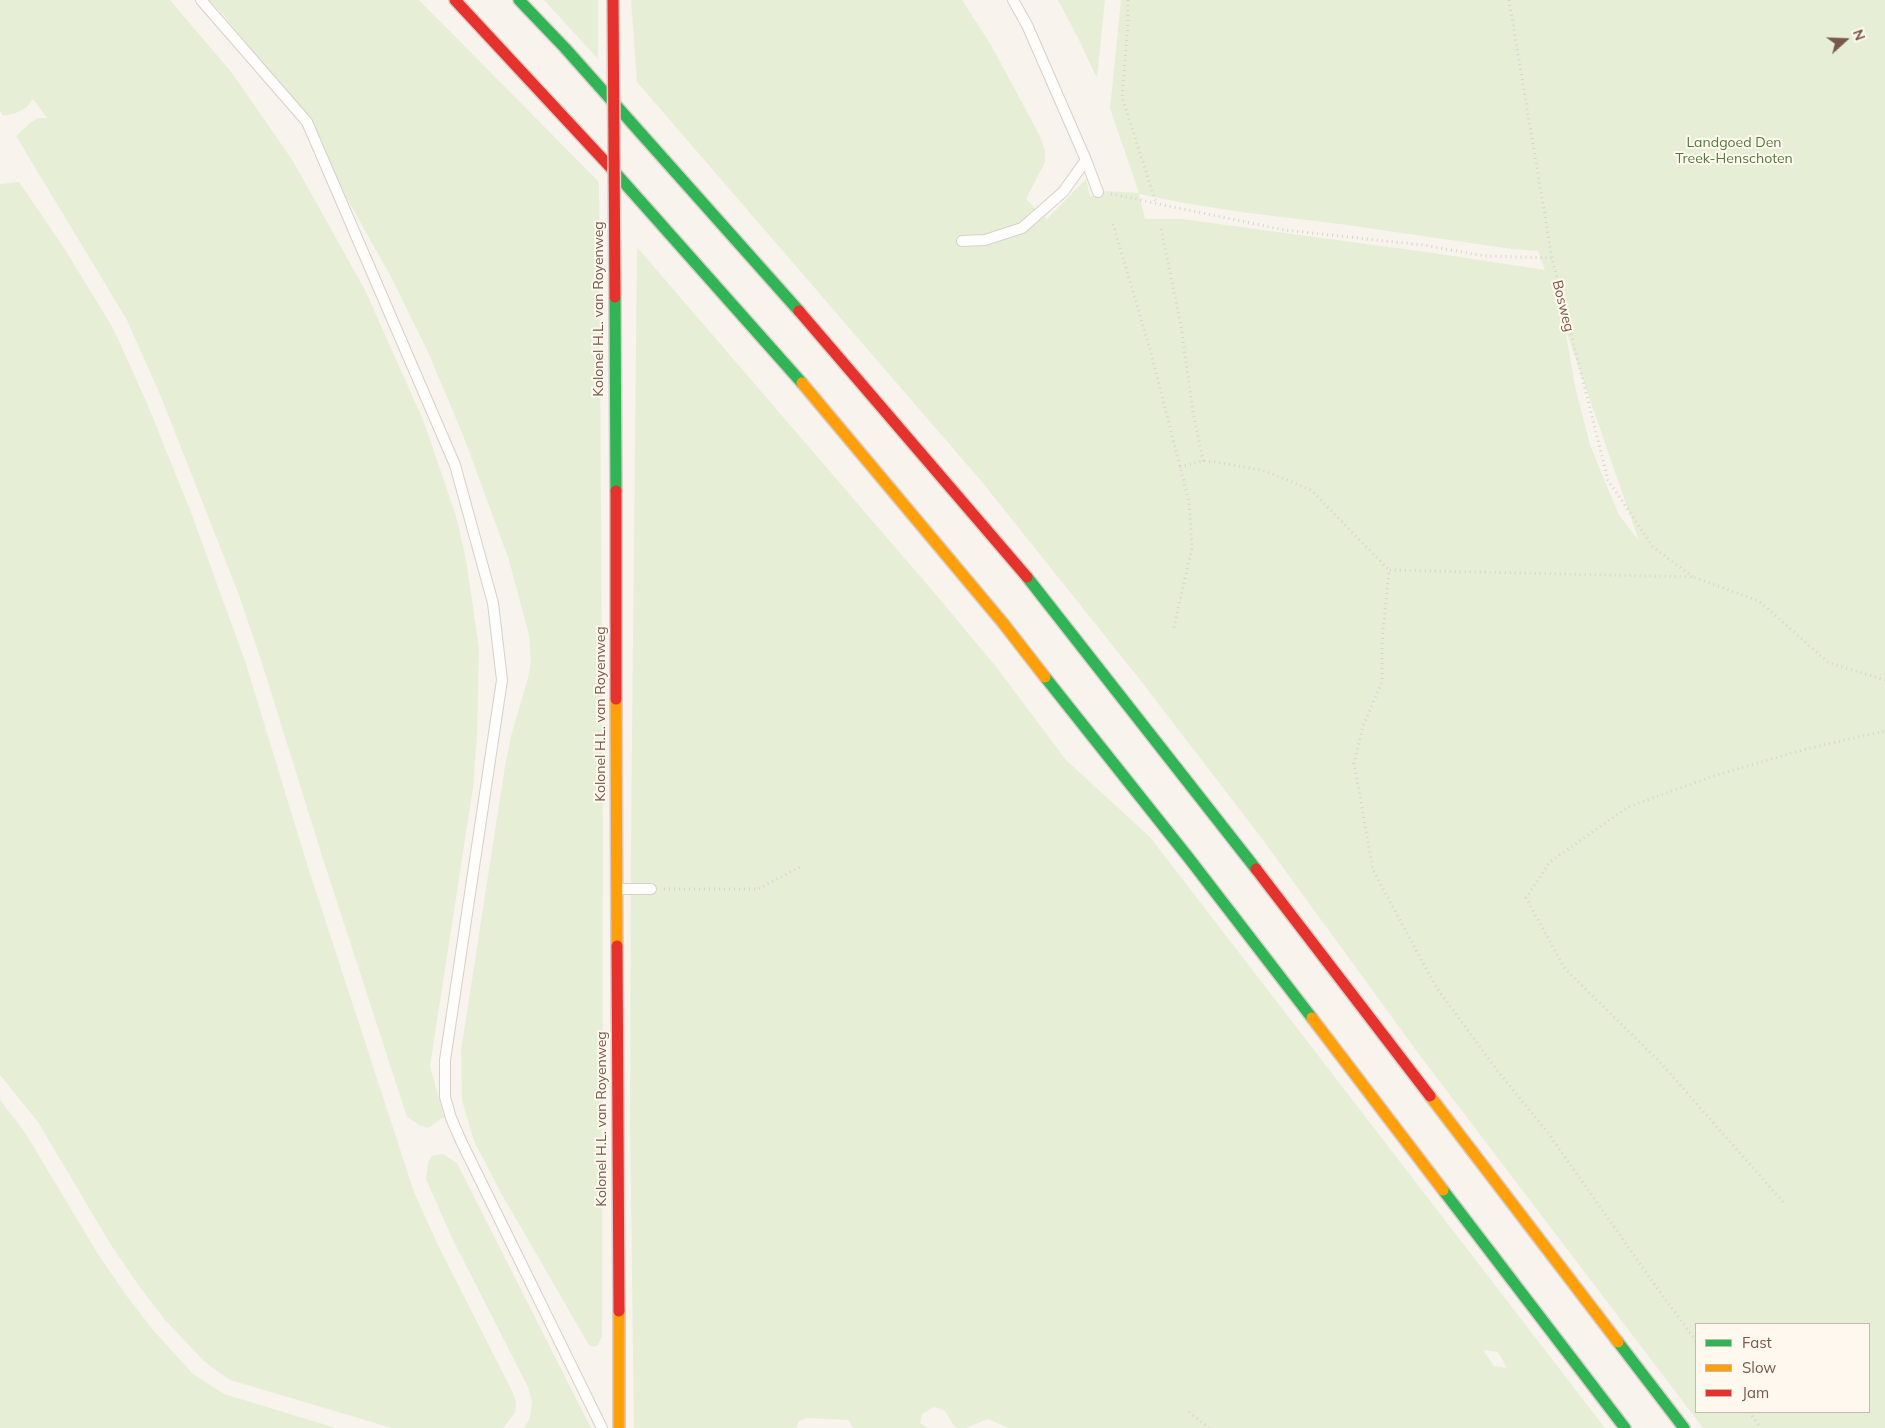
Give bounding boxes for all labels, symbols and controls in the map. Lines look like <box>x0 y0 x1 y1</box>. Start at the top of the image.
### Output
north arrow <box>1820 15 1870 65</box>
text: N <box>1849 27 1869 43</box>
park label: Landgoed Den Treek-Henschoten <box>1675 135 1793 168</box>
street label: Kolonel H.L. van Royenweg <box>591 221 607 397</box>
street label: Bosweg <box>1549 279 1577 333</box>
street label: Kolonel H.L. van Royenweg <box>593 626 609 802</box>
street label: Kolonel H.L. van Royenweg <box>594 1031 610 1207</box>
legend <box>1695 1323 1870 1413</box>
text: Fast <box>1742 1333 1772 1352</box>
text: Slow <box>1742 1358 1776 1377</box>
text: Jam <box>1742 1383 1769 1402</box>

